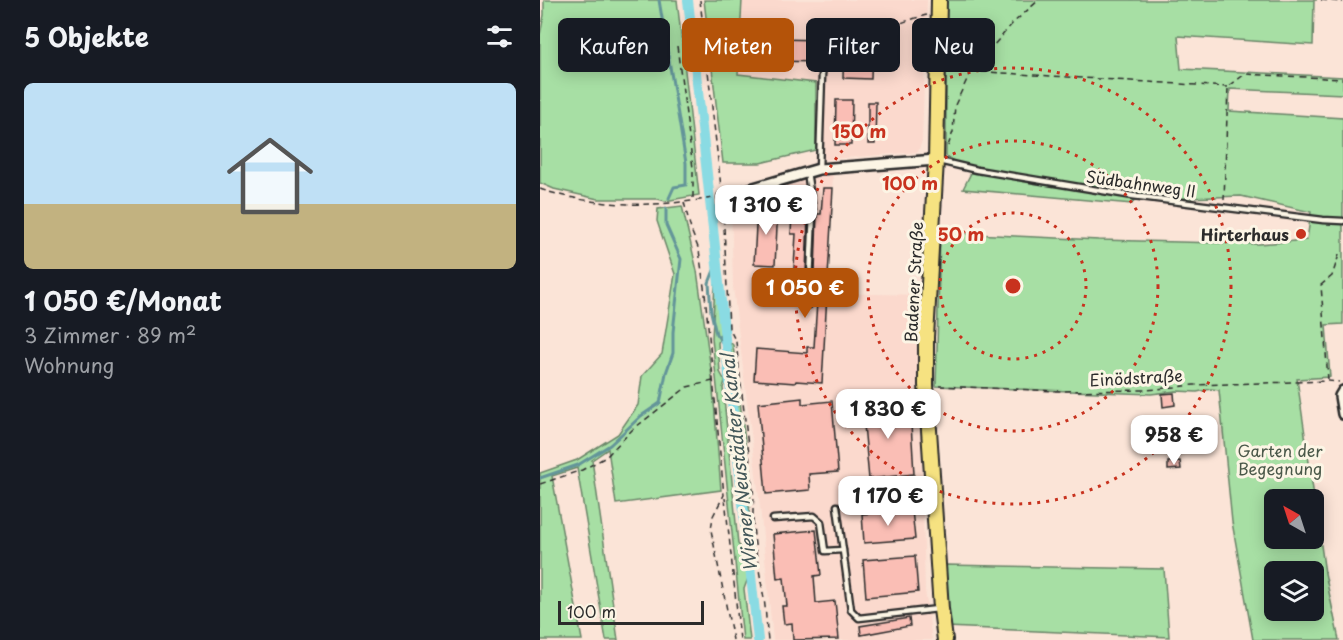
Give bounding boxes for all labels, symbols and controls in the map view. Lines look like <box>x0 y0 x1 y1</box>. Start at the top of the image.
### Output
text: 5 Objekte <box>24 17 149 56</box>
chip: Kaufen <box>558 18 670 72</box>
chip: Mieten <box>682 18 794 72</box>
chip: Filter <box>806 18 900 72</box>
chip: Neu <box>912 18 995 72</box>
icon: filters <box>483 20 516 53</box>
text: 150 m <box>832 117 886 144</box>
icon: home <box>216 122 324 230</box>
street label: Südbahnweg II <box>1085 163 1197 203</box>
text: 100 m <box>882 169 938 196</box>
pin: 1 310 € <box>711 185 821 236</box>
text: 1 310 € <box>729 189 803 219</box>
text: 50 m <box>938 220 984 247</box>
street label: Badener Straße <box>898 221 928 343</box>
place label: Hirterhaus <box>1201 222 1289 246</box>
marker: Hirterhaus <box>1294 227 1308 241</box>
pin: 1 050 € <box>750 268 860 319</box>
text: 1 050 € <box>766 272 844 302</box>
centre of rings <box>1003 276 1023 296</box>
text: 1 050 €/Monat <box>24 281 222 320</box>
text: 3 Zimmer · 89 m² <box>24 320 196 350</box>
text: Wohnung <box>24 350 114 380</box>
water label: Wiener Neustädter Kanal <box>713 350 763 573</box>
street label: Einödstraße <box>1089 363 1183 391</box>
pin: 1 830 € <box>833 389 943 440</box>
text: 1 830 € <box>850 393 926 423</box>
pin: 958 € <box>1132 415 1216 466</box>
text: 958 € <box>1145 419 1203 449</box>
park label: Garten der Begegnung <box>1237 438 1323 480</box>
pin: 1 170 € <box>833 476 943 527</box>
text: 1 170 € <box>852 480 924 510</box>
north arrow <box>1264 489 1324 549</box>
map controls <box>1264 489 1324 621</box>
button: layers <box>1264 561 1324 621</box>
scale bar <box>558 598 704 626</box>
text: 100 m <box>567 599 616 623</box>

